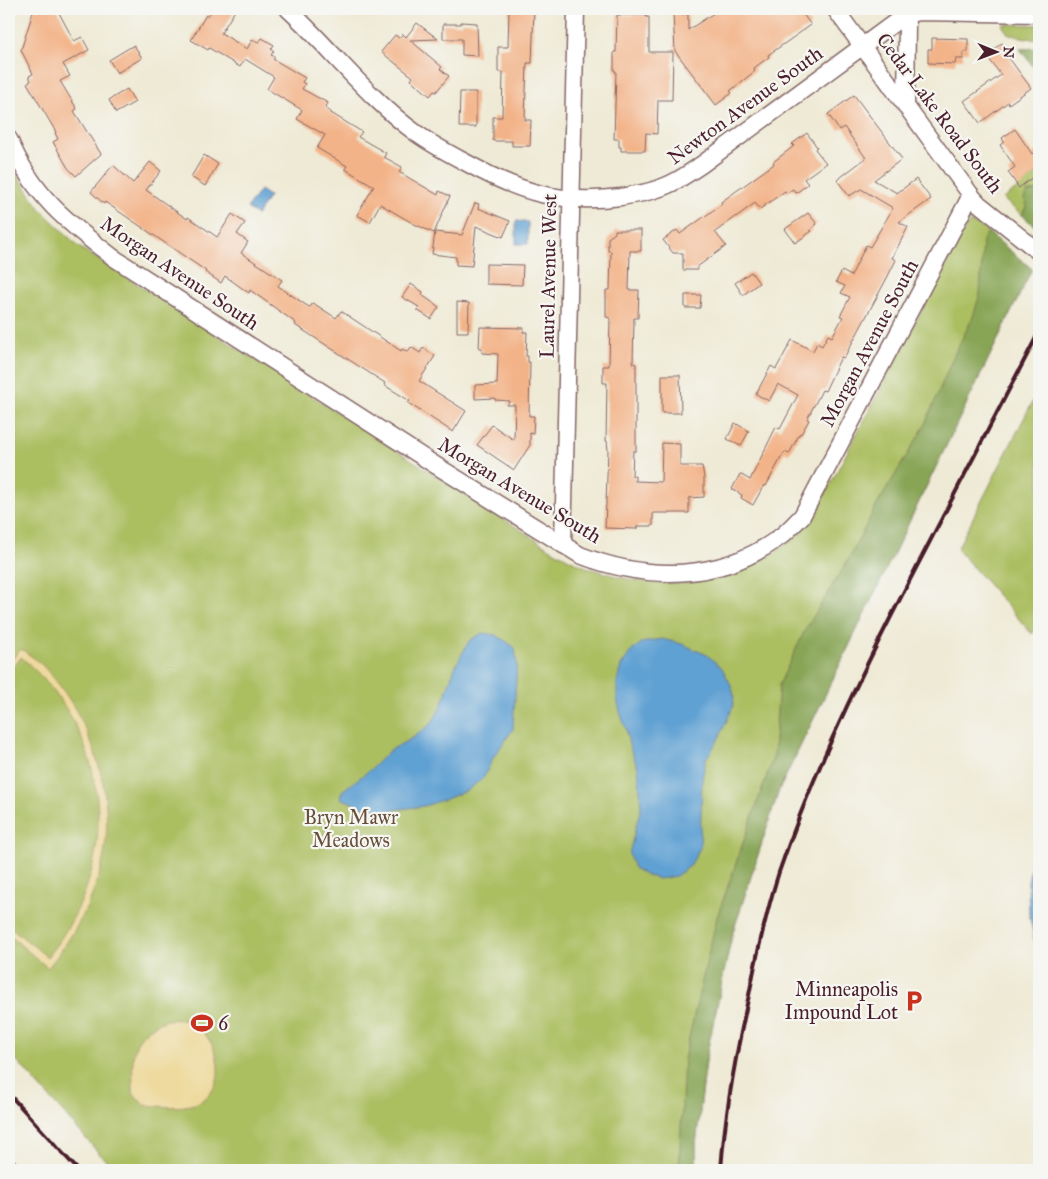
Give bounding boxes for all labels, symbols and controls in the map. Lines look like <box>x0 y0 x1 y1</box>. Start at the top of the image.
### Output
street label: Cedar Lake Road South <box>872 28 1008 198</box>
north arrow <box>970 28 1020 78</box>
street label: Newton Avenue South <box>663 41 827 169</box>
text: N <box>1000 46 1017 58</box>
street label: Laurel Avenue West <box>535 194 561 358</box>
street label: Morgan Avenue South <box>96 211 264 336</box>
street label: Morgan Avenue South <box>815 255 924 431</box>
street label: Morgan Avenue South <box>434 432 606 549</box>
park label: Bryn Mawr Meadows <box>304 805 399 852</box>
place label: Minneapolis Impound Lot <box>784 977 898 1024</box>
parking icon: Minneapolis Impound Lot <box>901 988 927 1014</box>
sports icon: 6 <box>189 1010 215 1036</box>
place label: 6 <box>218 1011 229 1035</box>

